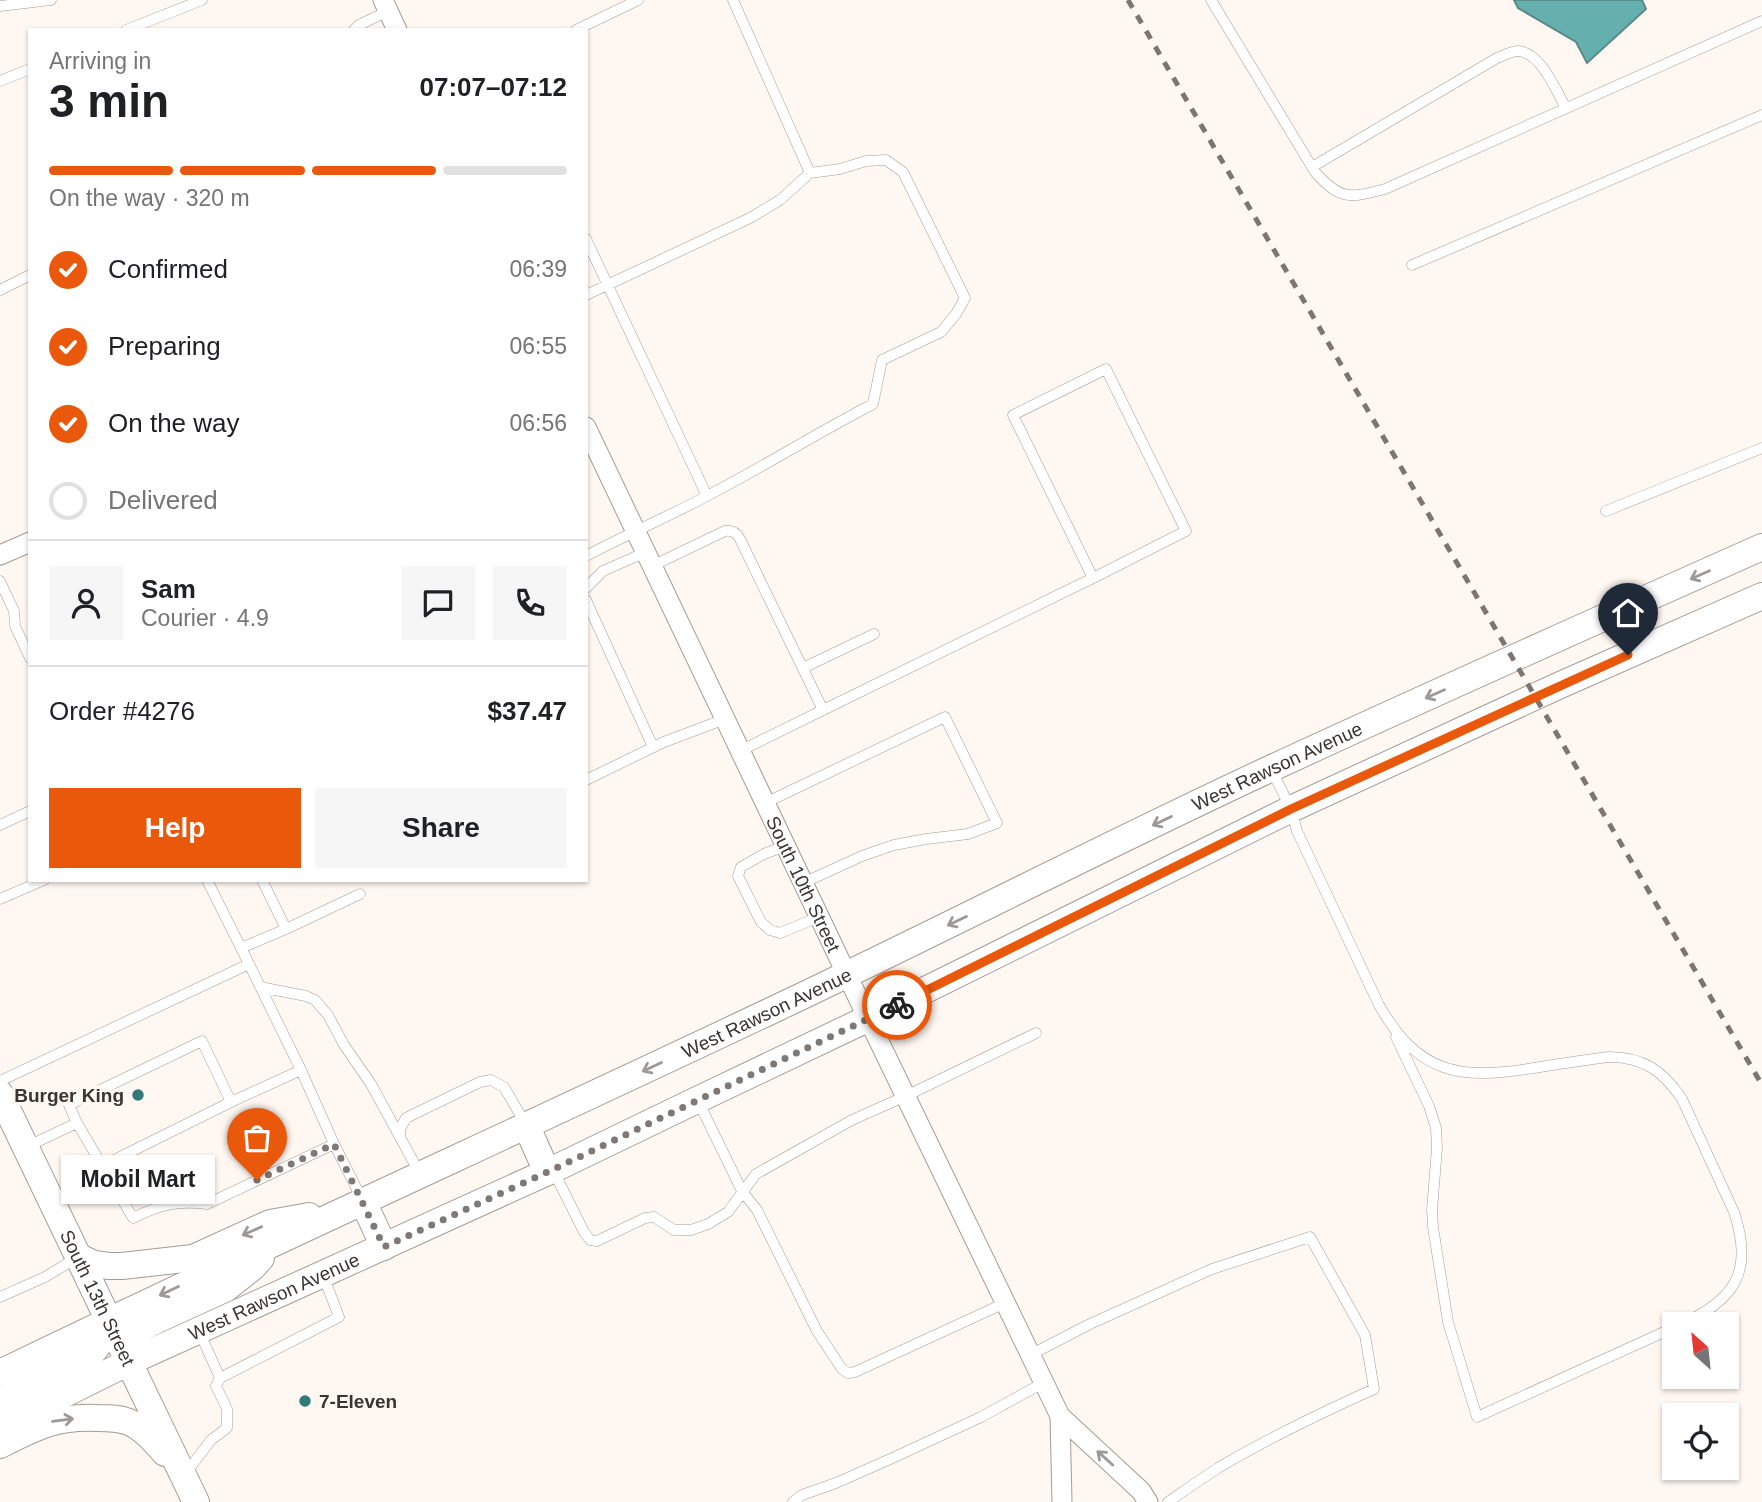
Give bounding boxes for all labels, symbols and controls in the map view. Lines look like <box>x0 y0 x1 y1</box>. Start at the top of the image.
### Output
text: Arriving in <box>49 48 151 74</box>
text: 07:07–07:12 <box>420 72 567 102</box>
text: 3 min <box>49 75 169 127</box>
text: On the way · 320 m <box>49 185 250 211</box>
icon: check <box>49 251 87 289</box>
text: Confirmed <box>108 254 228 284</box>
text: 06:39 <box>509 256 567 282</box>
icon: check <box>49 328 87 366</box>
text: Preparing <box>108 331 221 361</box>
text: 06:55 <box>509 333 567 359</box>
icon: check <box>49 405 87 443</box>
text: On the way <box>108 408 240 438</box>
text: 06:56 <box>509 410 567 436</box>
text: Delivered <box>108 485 218 515</box>
button: person <box>49 566 123 640</box>
button: chat <box>401 566 475 640</box>
button: phone <box>493 566 567 640</box>
one-way arrow <box>1690 569 1711 582</box>
text: Sam <box>141 574 196 604</box>
pin <box>1598 583 1658 655</box>
icon: home <box>1609 594 1647 632</box>
text: Courier · 4.9 <box>141 605 269 631</box>
one-way arrow <box>1425 688 1446 701</box>
text: Order #4276 <box>49 696 195 726</box>
text: $37.47 <box>487 696 567 726</box>
street label: West Rawson Avenue <box>1189 718 1365 815</box>
button: Help <box>49 788 301 868</box>
button: Share <box>315 788 567 868</box>
street label: South 10th Street <box>762 813 845 956</box>
one-way arrow <box>1152 814 1173 828</box>
one-way arrow <box>947 914 968 928</box>
street label: West Rawson Avenue <box>678 963 855 1062</box>
courier <box>862 970 932 1040</box>
icon: bike <box>878 986 916 1024</box>
one-way arrow <box>642 1061 663 1074</box>
place label: Burger King <box>14 1085 124 1106</box>
marker: Burger King <box>130 1087 146 1103</box>
pin <box>227 1108 287 1180</box>
icon: bag <box>238 1119 276 1157</box>
callout: Mobil Mart <box>61 1156 215 1204</box>
text: Mobil Mart <box>81 1166 196 1192</box>
one-way arrow <box>242 1225 263 1238</box>
street label: South 13th Street <box>56 1226 140 1370</box>
street label: West Rawson Avenue <box>185 1248 362 1344</box>
one-way arrow <box>159 1286 180 1299</box>
north arrow <box>1662 1312 1740 1390</box>
map controls <box>1662 1312 1739 1480</box>
place label: 7-Eleven <box>319 1391 397 1412</box>
marker: 7-Eleven <box>297 1393 313 1409</box>
button: locate <box>1662 1403 1739 1480</box>
one-way arrow <box>51 1413 74 1426</box>
one-way arrow <box>1097 1450 1114 1467</box>

